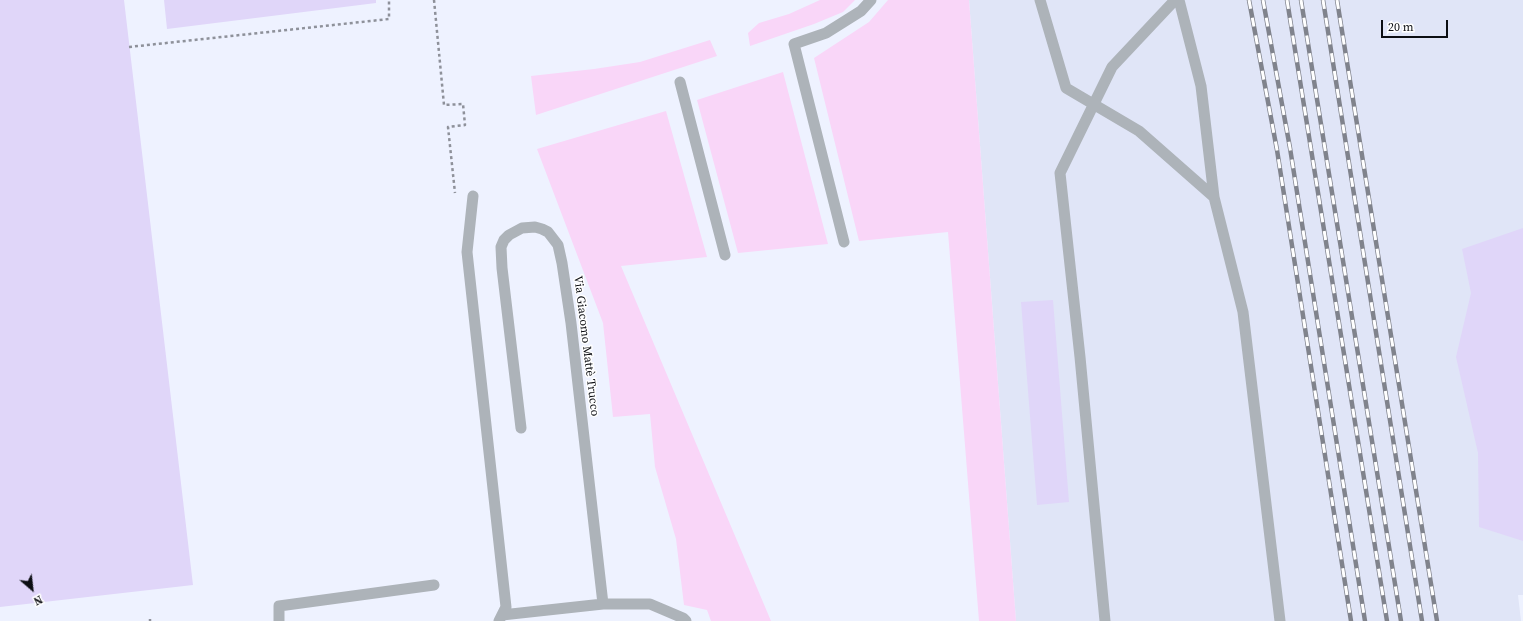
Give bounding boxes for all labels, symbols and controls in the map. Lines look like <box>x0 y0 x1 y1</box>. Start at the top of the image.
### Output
scale bar <box>1383 12 1450 38</box>
text: 20 m <box>1388 19 1414 35</box>
street label: Via Giacomo Mattè Trucco <box>570 275 602 417</box>
north arrow <box>12 569 52 609</box>
text: N <box>31 592 45 609</box>

